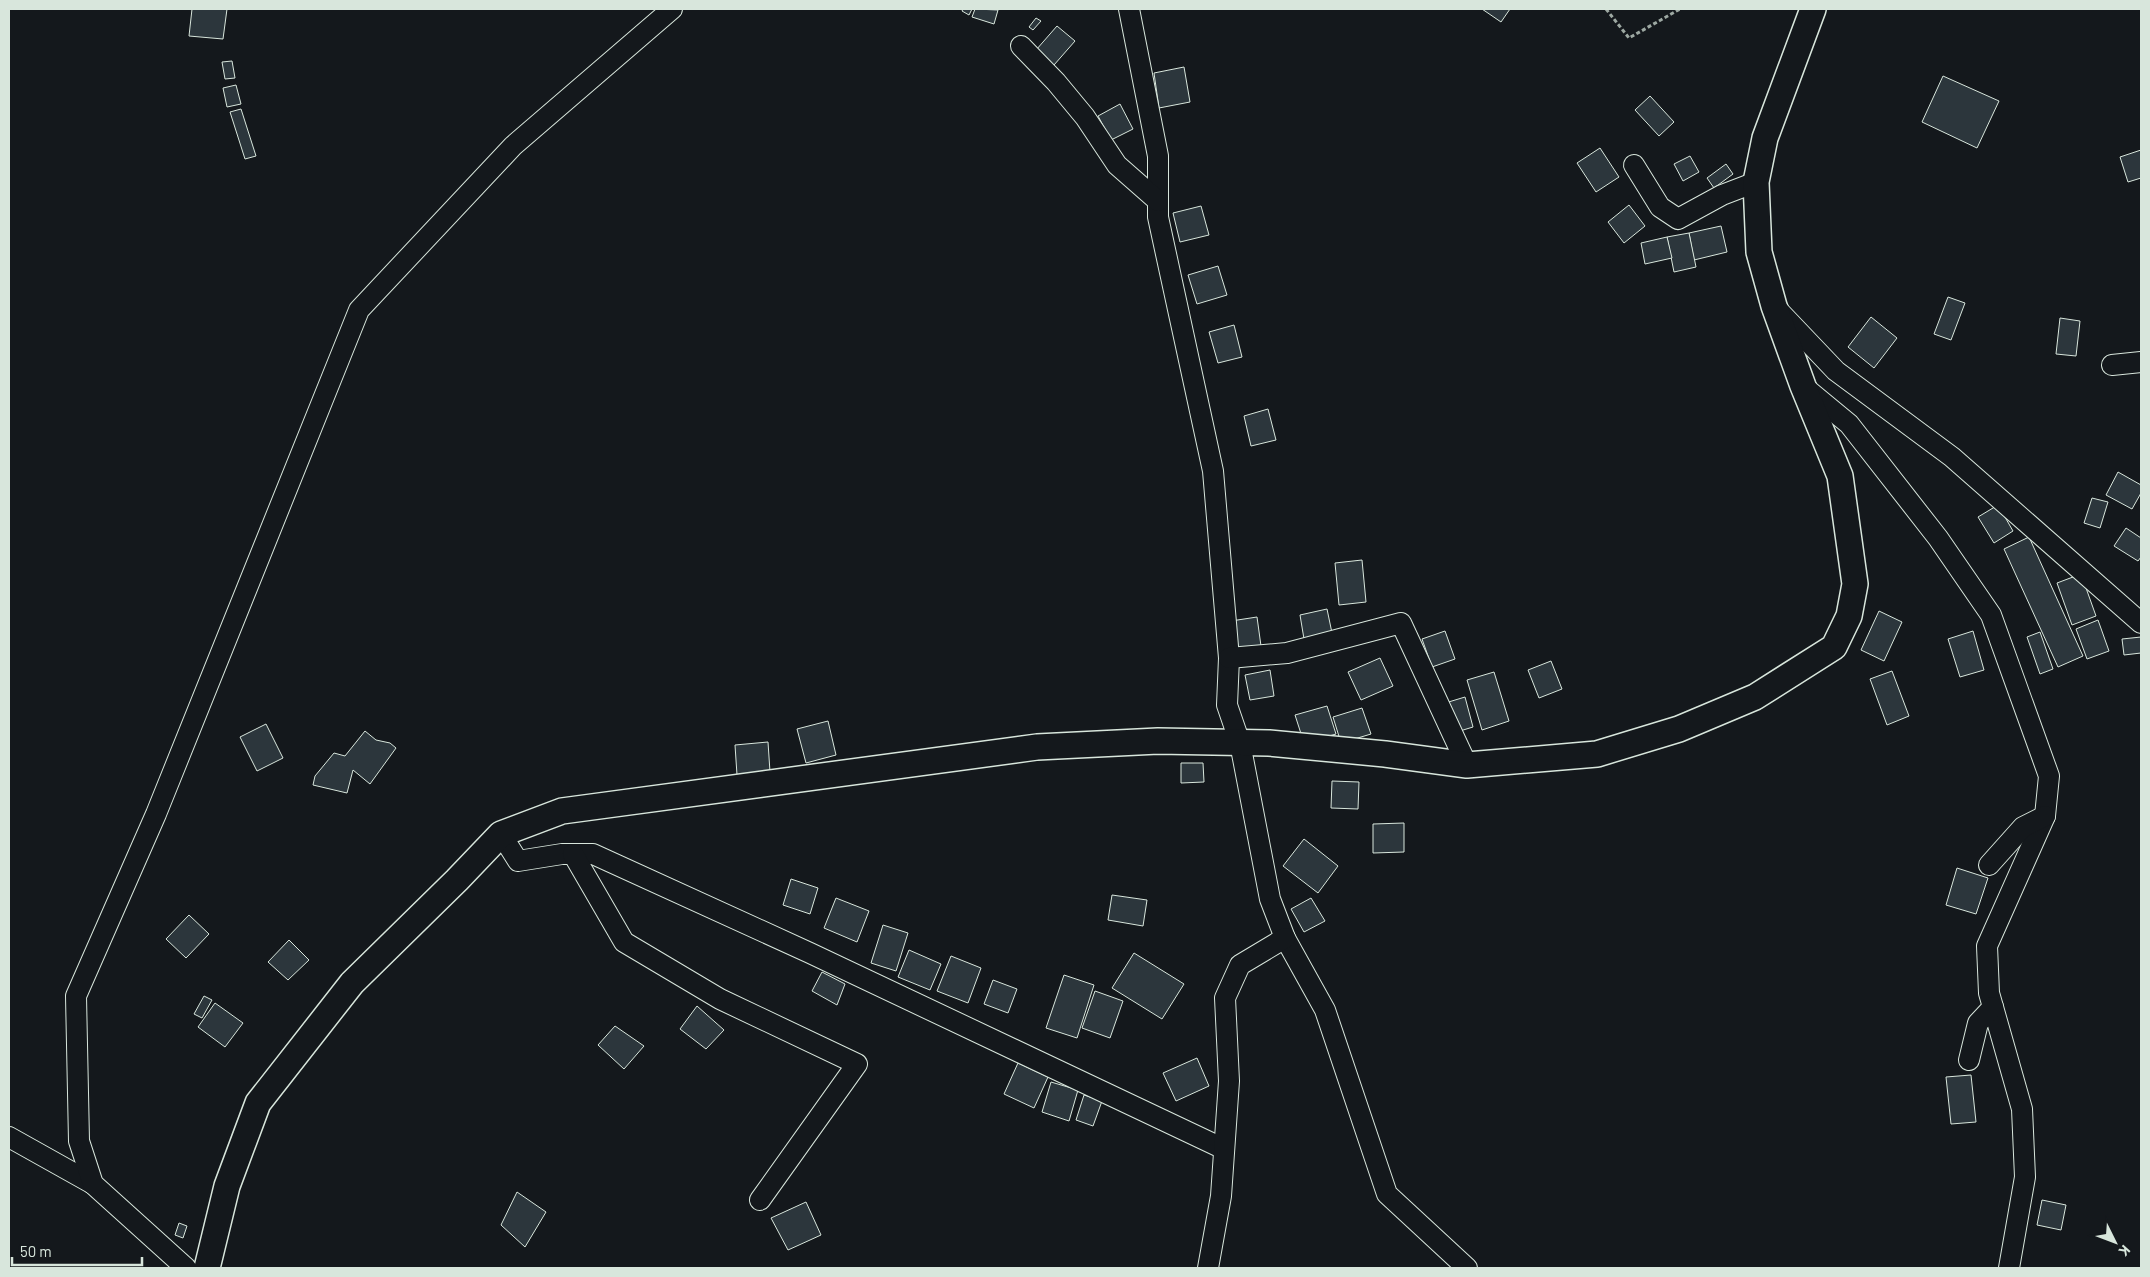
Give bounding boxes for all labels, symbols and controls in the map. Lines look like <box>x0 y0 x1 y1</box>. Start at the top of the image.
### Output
north arrow <box>2090 1217 2140 1267</box>
scale bar <box>12 1234 142 1266</box>
text: 50 m <box>20 1242 52 1260</box>
text: K <box>2116 1242 2134 1260</box>

